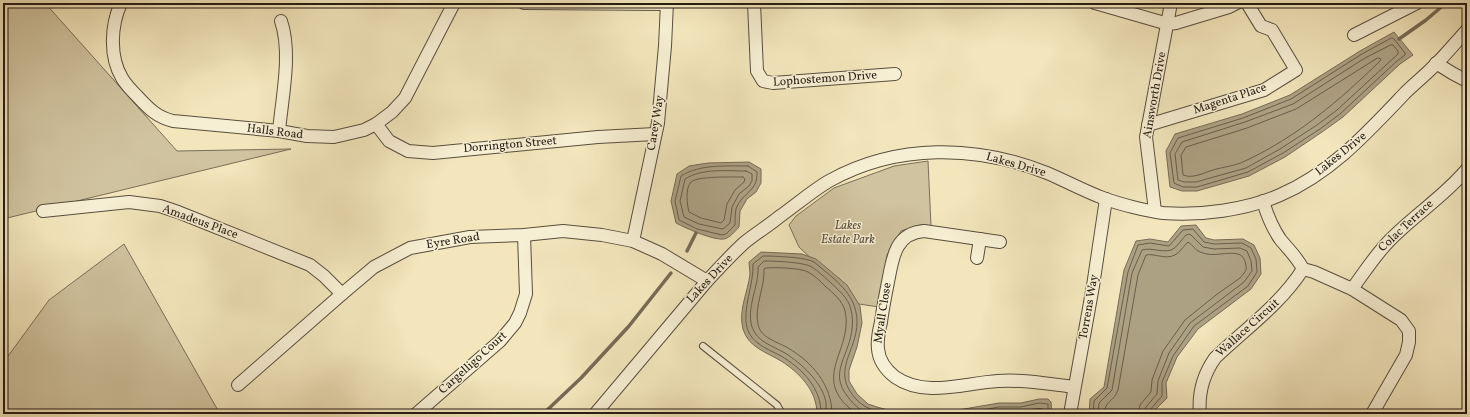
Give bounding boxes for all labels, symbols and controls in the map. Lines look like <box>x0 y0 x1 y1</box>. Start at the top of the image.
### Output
street label: Ainsworth Drive <box>1140 50 1171 140</box>
street label: Lophostemon Drive <box>772 67 878 91</box>
street label: Magenta Place <box>1191 80 1269 118</box>
street label: Carey Way <box>644 94 668 152</box>
street label: Halls Road <box>246 121 304 143</box>
street label: Lakes Drive <box>1312 128 1370 180</box>
street label: Dorrington Street <box>463 133 557 157</box>
street label: Lakes Drive <box>984 149 1048 181</box>
street label: Colac Terrace <box>1375 196 1437 256</box>
street label: Amadeus Place <box>160 201 240 243</box>
park label: Lakes Estate Park <box>821 218 875 248</box>
street label: Eyre Road <box>425 229 481 253</box>
street label: Lakes Drive <box>683 251 737 307</box>
street label: Torrens Way <box>1075 273 1103 341</box>
street label: Myall Close <box>870 281 896 344</box>
street label: Wallace Circuit <box>1213 295 1283 361</box>
street label: Cargelligo Court <box>435 328 511 398</box>

